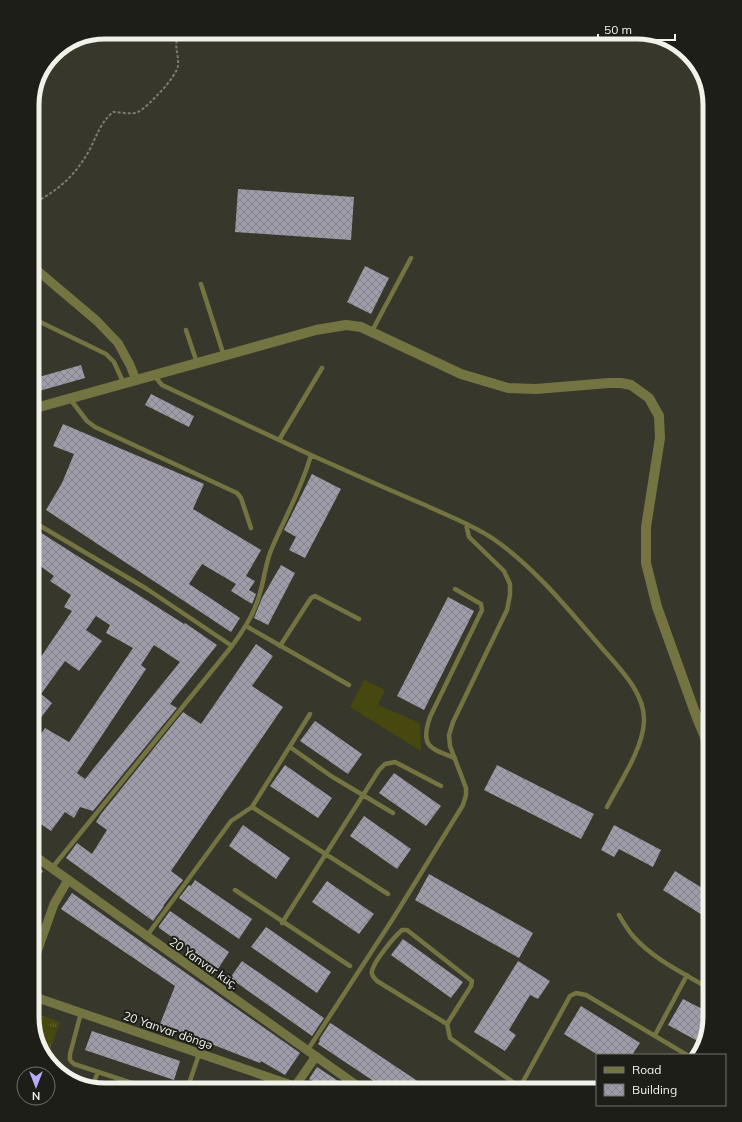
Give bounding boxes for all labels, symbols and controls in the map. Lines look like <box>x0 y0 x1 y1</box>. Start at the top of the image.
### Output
scale bar <box>598 16 675 42</box>
text: 50 m <box>604 22 632 37</box>
street label: 20 Yanvar küç. <box>167 934 241 992</box>
street label: 20 Yanvar döngə <box>121 1008 215 1052</box>
legend <box>596 1054 726 1106</box>
text: Road <box>632 1062 661 1077</box>
north arrow <box>16 1066 56 1106</box>
text: Building <box>632 1082 677 1097</box>
text: N <box>32 1089 40 1103</box>

